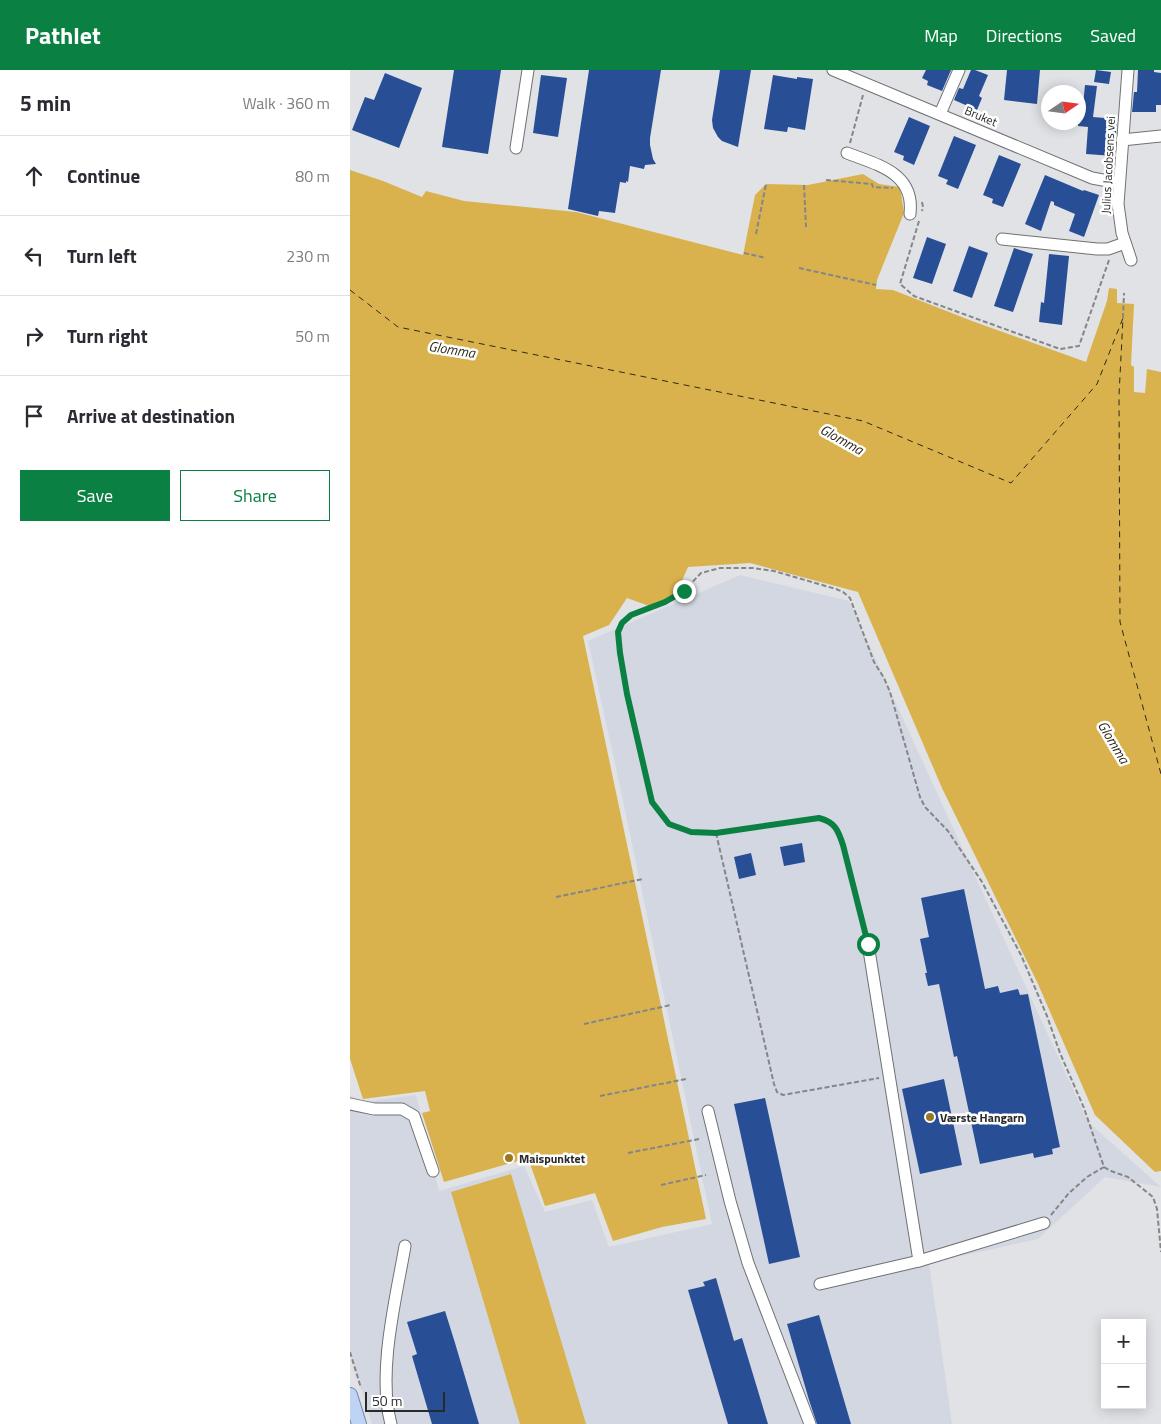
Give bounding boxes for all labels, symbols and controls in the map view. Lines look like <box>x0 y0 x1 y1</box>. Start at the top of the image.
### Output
text: Pathlet <box>25 17 101 53</box>
text: Map <box>924 22 958 49</box>
text: Directions <box>986 22 1062 49</box>
text: Saved <box>1090 22 1136 49</box>
north arrow <box>1041 85 1086 130</box>
text: 5 min <box>20 87 71 119</box>
text: Walk · 360 m <box>242 91 330 115</box>
street label: Bruket <box>962 101 1001 132</box>
street label: Julius Jacobsens vei <box>1096 116 1120 214</box>
text: Continue <box>67 161 140 190</box>
icon: ahead <box>20 162 48 190</box>
text: 80 m <box>295 164 330 188</box>
text: Turn left <box>67 241 137 270</box>
icon: left <box>20 242 48 270</box>
text: 230 m <box>286 244 330 268</box>
text: Turn right <box>67 321 148 350</box>
icon: right <box>20 322 48 350</box>
text: 50 m <box>295 324 330 348</box>
water label: Glomma <box>427 335 478 363</box>
text: Arrive at destination <box>67 401 235 430</box>
icon: arrive <box>20 402 48 430</box>
water label: Glomma <box>817 419 868 460</box>
button: Save <box>20 470 170 521</box>
button: Share <box>180 470 330 521</box>
route end <box>673 580 696 603</box>
water label: Glomma <box>1093 717 1136 768</box>
route start <box>857 933 880 956</box>
place label: Værste Hangarn <box>940 1108 1024 1127</box>
marker: Værste Hangarn <box>924 1111 936 1123</box>
place label: Maispunktet <box>519 1149 586 1168</box>
marker: Maispunktet <box>503 1152 515 1164</box>
map controls <box>1101 1319 1146 1409</box>
button: + <box>1101 1319 1146 1364</box>
button: − <box>1101 1364 1146 1409</box>
scale bar <box>365 1389 445 1412</box>
text: 50 m <box>372 1390 402 1411</box>

